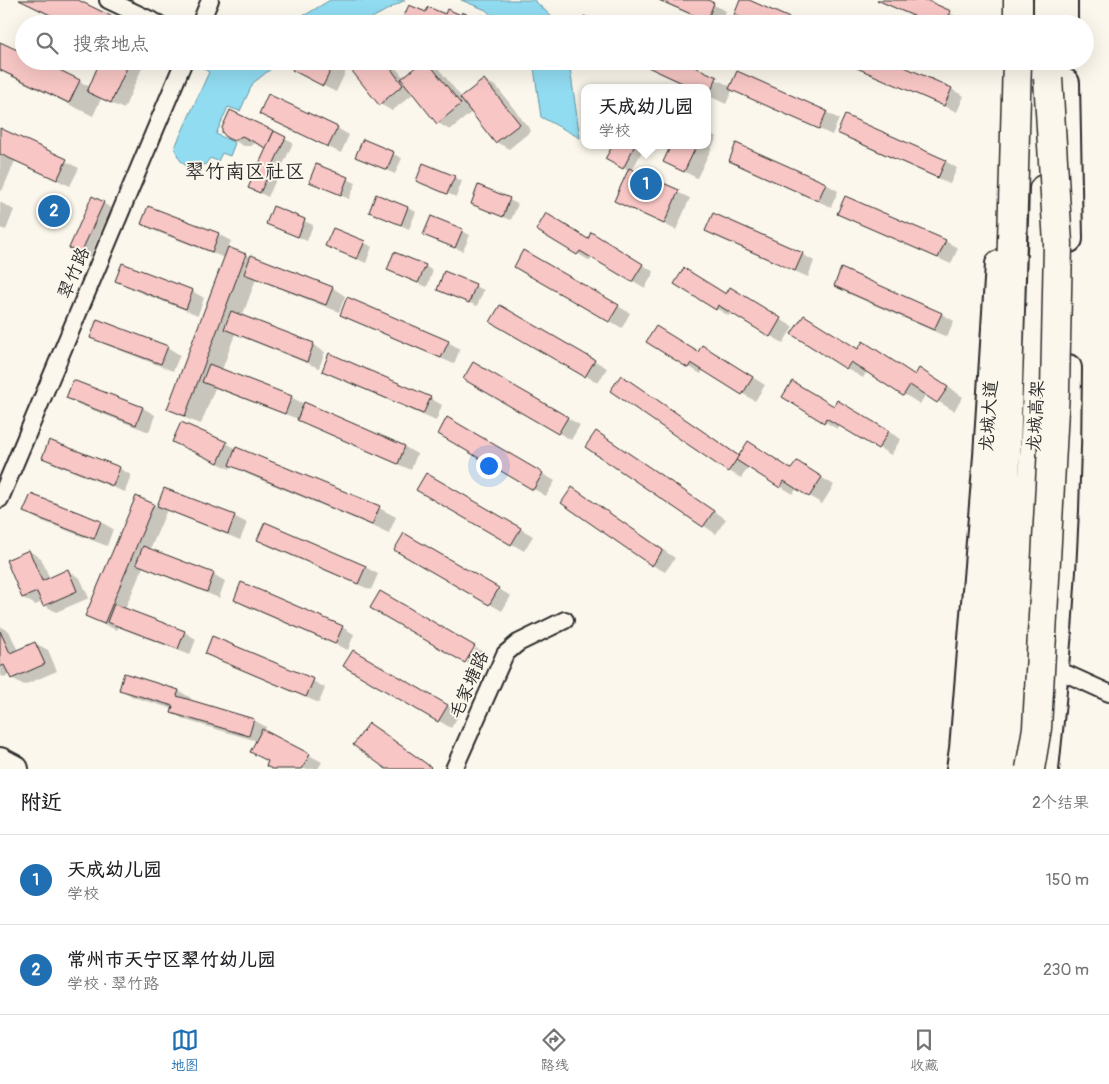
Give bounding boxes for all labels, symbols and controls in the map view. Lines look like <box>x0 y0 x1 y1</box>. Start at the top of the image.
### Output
search box <box>15 15 1094 70</box>
icon: search <box>33 29 61 57</box>
text: 搜索地点 <box>73 32 149 56</box>
popup <box>581 84 711 149</box>
text: 天成幼儿园 <box>598 95 694 119</box>
text: 学校 <box>598 121 631 141</box>
district label: 翠竹南区社区 <box>185 159 305 184</box>
pin: 1 <box>630 165 662 203</box>
pin: 2 <box>38 192 70 230</box>
street label: 翠竹路 <box>53 244 95 302</box>
street label: 龙城大道 <box>975 379 1003 453</box>
street label: 龙城高架 <box>1023 379 1049 453</box>
your location <box>476 453 502 479</box>
street label: 毛家塘路 <box>444 647 494 723</box>
text: 附近 <box>20 789 62 816</box>
text: 2个结果 <box>1032 793 1089 813</box>
text: 天成幼儿园 <box>67 858 162 882</box>
text: 1 <box>33 870 39 890</box>
text: 150 m <box>1045 870 1089 890</box>
text: 学校 <box>67 884 99 904</box>
text: 常州市天宁区翠竹幼儿园 <box>67 948 276 972</box>
text: 2 <box>32 960 40 980</box>
text: 230 m <box>1043 960 1089 980</box>
text: 学校 · 翠竹路 <box>67 974 159 994</box>
tab: 地图 <box>171 1026 199 1074</box>
tab: 路线 <box>540 1026 568 1074</box>
tab: 收藏 <box>910 1026 938 1074</box>

